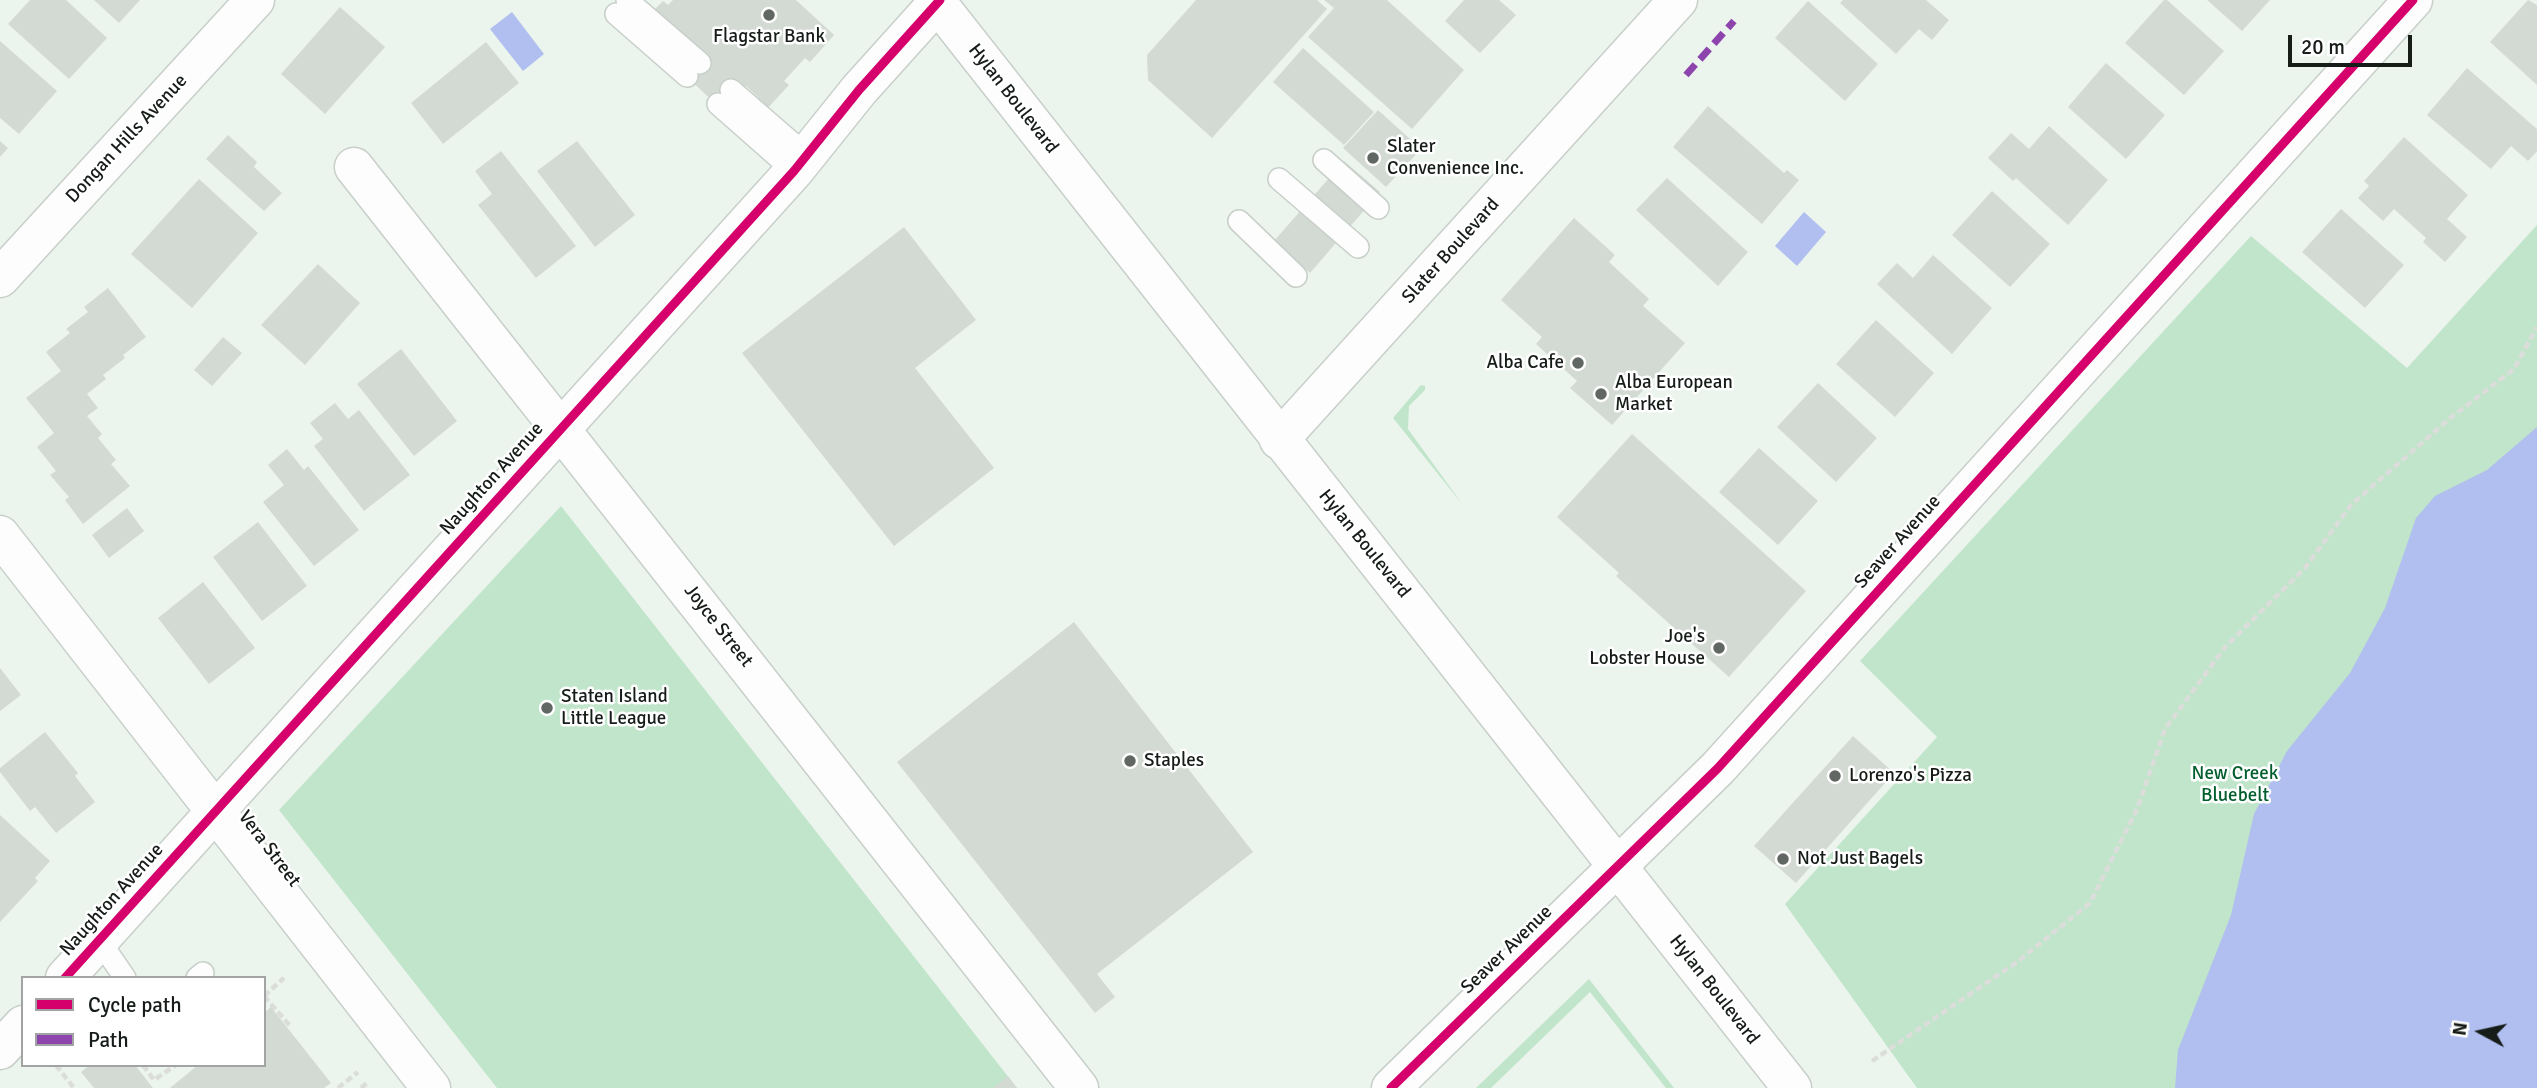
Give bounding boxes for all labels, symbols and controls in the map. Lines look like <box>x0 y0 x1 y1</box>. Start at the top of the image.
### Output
marker: Flagstar Bank <box>761 7 777 23</box>
scale bar <box>2292 21 2416 65</box>
place label: Flagstar Bank <box>713 26 825 48</box>
text: 20 m <box>2301 34 2345 60</box>
street label: Hylan Boulevard <box>963 40 1063 158</box>
street label: Dongan Hills Avenue <box>62 70 192 208</box>
place label: Slater Convenience Inc. <box>1387 136 1524 180</box>
marker: Slater Convenience Inc. <box>1365 150 1381 166</box>
street label: Slater Boulevard <box>1398 193 1504 309</box>
place label: Alba Cafe <box>1486 352 1564 374</box>
marker: Alba Cafe <box>1570 355 1586 371</box>
place label: Alba European Market <box>1615 372 1733 416</box>
marker: Alba European Market <box>1593 386 1609 402</box>
street label: Naughton Avenue <box>435 418 549 540</box>
street label: Hylan Boulevard <box>1313 485 1415 603</box>
street label: Seaver Avenue <box>1850 491 1946 593</box>
street label: Joyce Street <box>679 580 757 672</box>
place label: Joe's Lobster House <box>1589 626 1705 670</box>
marker: Joe's Lobster House <box>1711 640 1727 656</box>
place label: Staten Island Little League <box>561 686 668 730</box>
marker: Staten Island Little League <box>539 700 555 716</box>
place label: Staples <box>1144 750 1204 772</box>
marker: Staples <box>1122 753 1138 769</box>
park label: New Creek Bluebelt <box>2192 763 2278 807</box>
place label: Lorenzo's Pizza <box>1849 765 1972 787</box>
marker: Lorenzo's Pizza <box>1827 768 1843 784</box>
street label: Vera Street <box>233 806 305 892</box>
street label: Naughton Avenue <box>55 839 169 961</box>
place label: Not Just Bagels <box>1797 848 1923 870</box>
marker: Not Just Bagels <box>1775 851 1791 867</box>
street label: Seaver Avenue <box>1457 901 1557 999</box>
street label: Hylan Boulevard <box>1664 931 1764 1049</box>
legend <box>21 976 266 1067</box>
text: Cycle path <box>88 992 182 1018</box>
north arrow <box>2446 997 2516 1067</box>
text: N <box>2447 1021 2473 1037</box>
text: Path <box>88 1027 129 1053</box>

